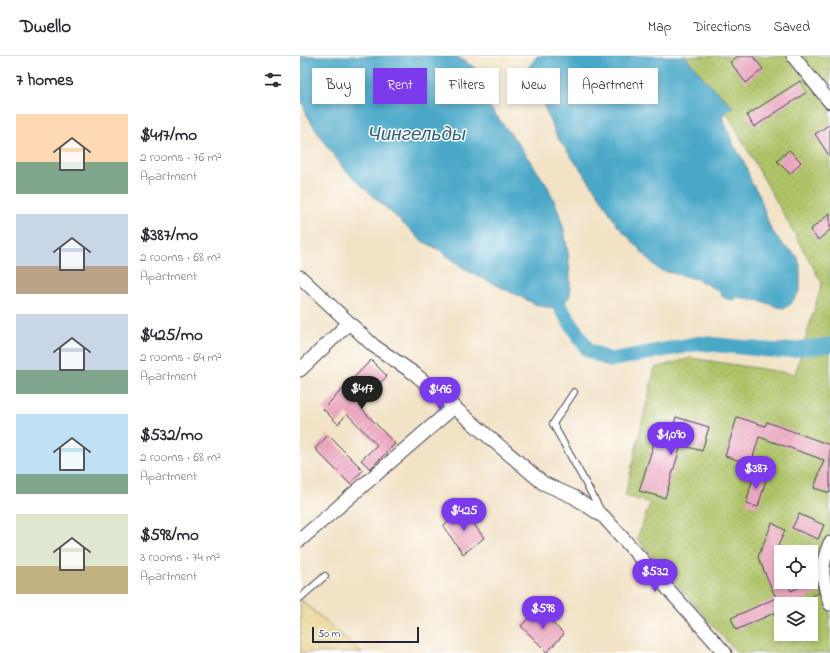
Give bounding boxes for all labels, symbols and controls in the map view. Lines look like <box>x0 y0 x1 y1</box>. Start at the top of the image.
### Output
text: Dwello <box>20 14 71 41</box>
text: Map <box>648 17 671 38</box>
text: Directions <box>693 17 751 38</box>
text: Saved <box>773 17 810 38</box>
text: 7 homes <box>16 68 74 93</box>
chip: Buy <box>312 68 365 104</box>
chip: Rent <box>373 68 427 104</box>
chip: Filters <box>435 68 499 104</box>
chip: New <box>507 68 560 104</box>
chip: Apartment <box>568 68 658 104</box>
icon: filters <box>262 69 284 91</box>
water label: Чингельды <box>368 122 466 149</box>
text: $417/mo <box>140 123 197 148</box>
icon: home <box>48 130 96 178</box>
text: 2 rooms · 76 m² <box>140 148 222 167</box>
text: Apartment <box>140 167 197 186</box>
text: $387/mo <box>140 223 198 248</box>
icon: home <box>48 230 96 278</box>
text: 2 rooms · 68 m² <box>140 248 221 267</box>
text: Apartment <box>140 267 197 286</box>
text: $425/mo <box>140 323 203 348</box>
icon: home <box>48 330 96 378</box>
text: 2 rooms · 64 m² <box>140 348 222 367</box>
text: Apartment <box>140 367 197 386</box>
pin: $417 <box>338 376 386 410</box>
pin: $496 <box>416 377 464 411</box>
text: $417 <box>351 379 373 398</box>
text: $496 <box>429 380 451 399</box>
pin: $1,090 <box>638 422 704 456</box>
text: $532/mo <box>140 423 203 448</box>
text: $1,090 <box>656 425 686 444</box>
icon: home <box>48 430 96 478</box>
text: 2 rooms · 68 m² <box>140 448 221 467</box>
pin: $387 <box>732 456 780 490</box>
text: $387 <box>744 459 768 478</box>
text: Apartment <box>140 467 197 486</box>
pin: $425 <box>440 498 488 532</box>
text: $425 <box>450 501 478 520</box>
text: $598/mo <box>140 523 199 548</box>
icon: home <box>48 530 96 578</box>
map controls <box>774 545 818 641</box>
button: locate <box>774 545 818 589</box>
text: 3 rooms · 74 m² <box>140 548 220 567</box>
pin: $532 <box>631 559 679 593</box>
text: $532 <box>641 562 669 581</box>
text: Apartment <box>140 567 197 586</box>
pin: $598 <box>519 596 567 630</box>
button: layers <box>774 597 818 641</box>
text: $598 <box>531 599 555 618</box>
scale bar <box>312 625 419 644</box>
text: 50 m <box>318 626 340 642</box>

